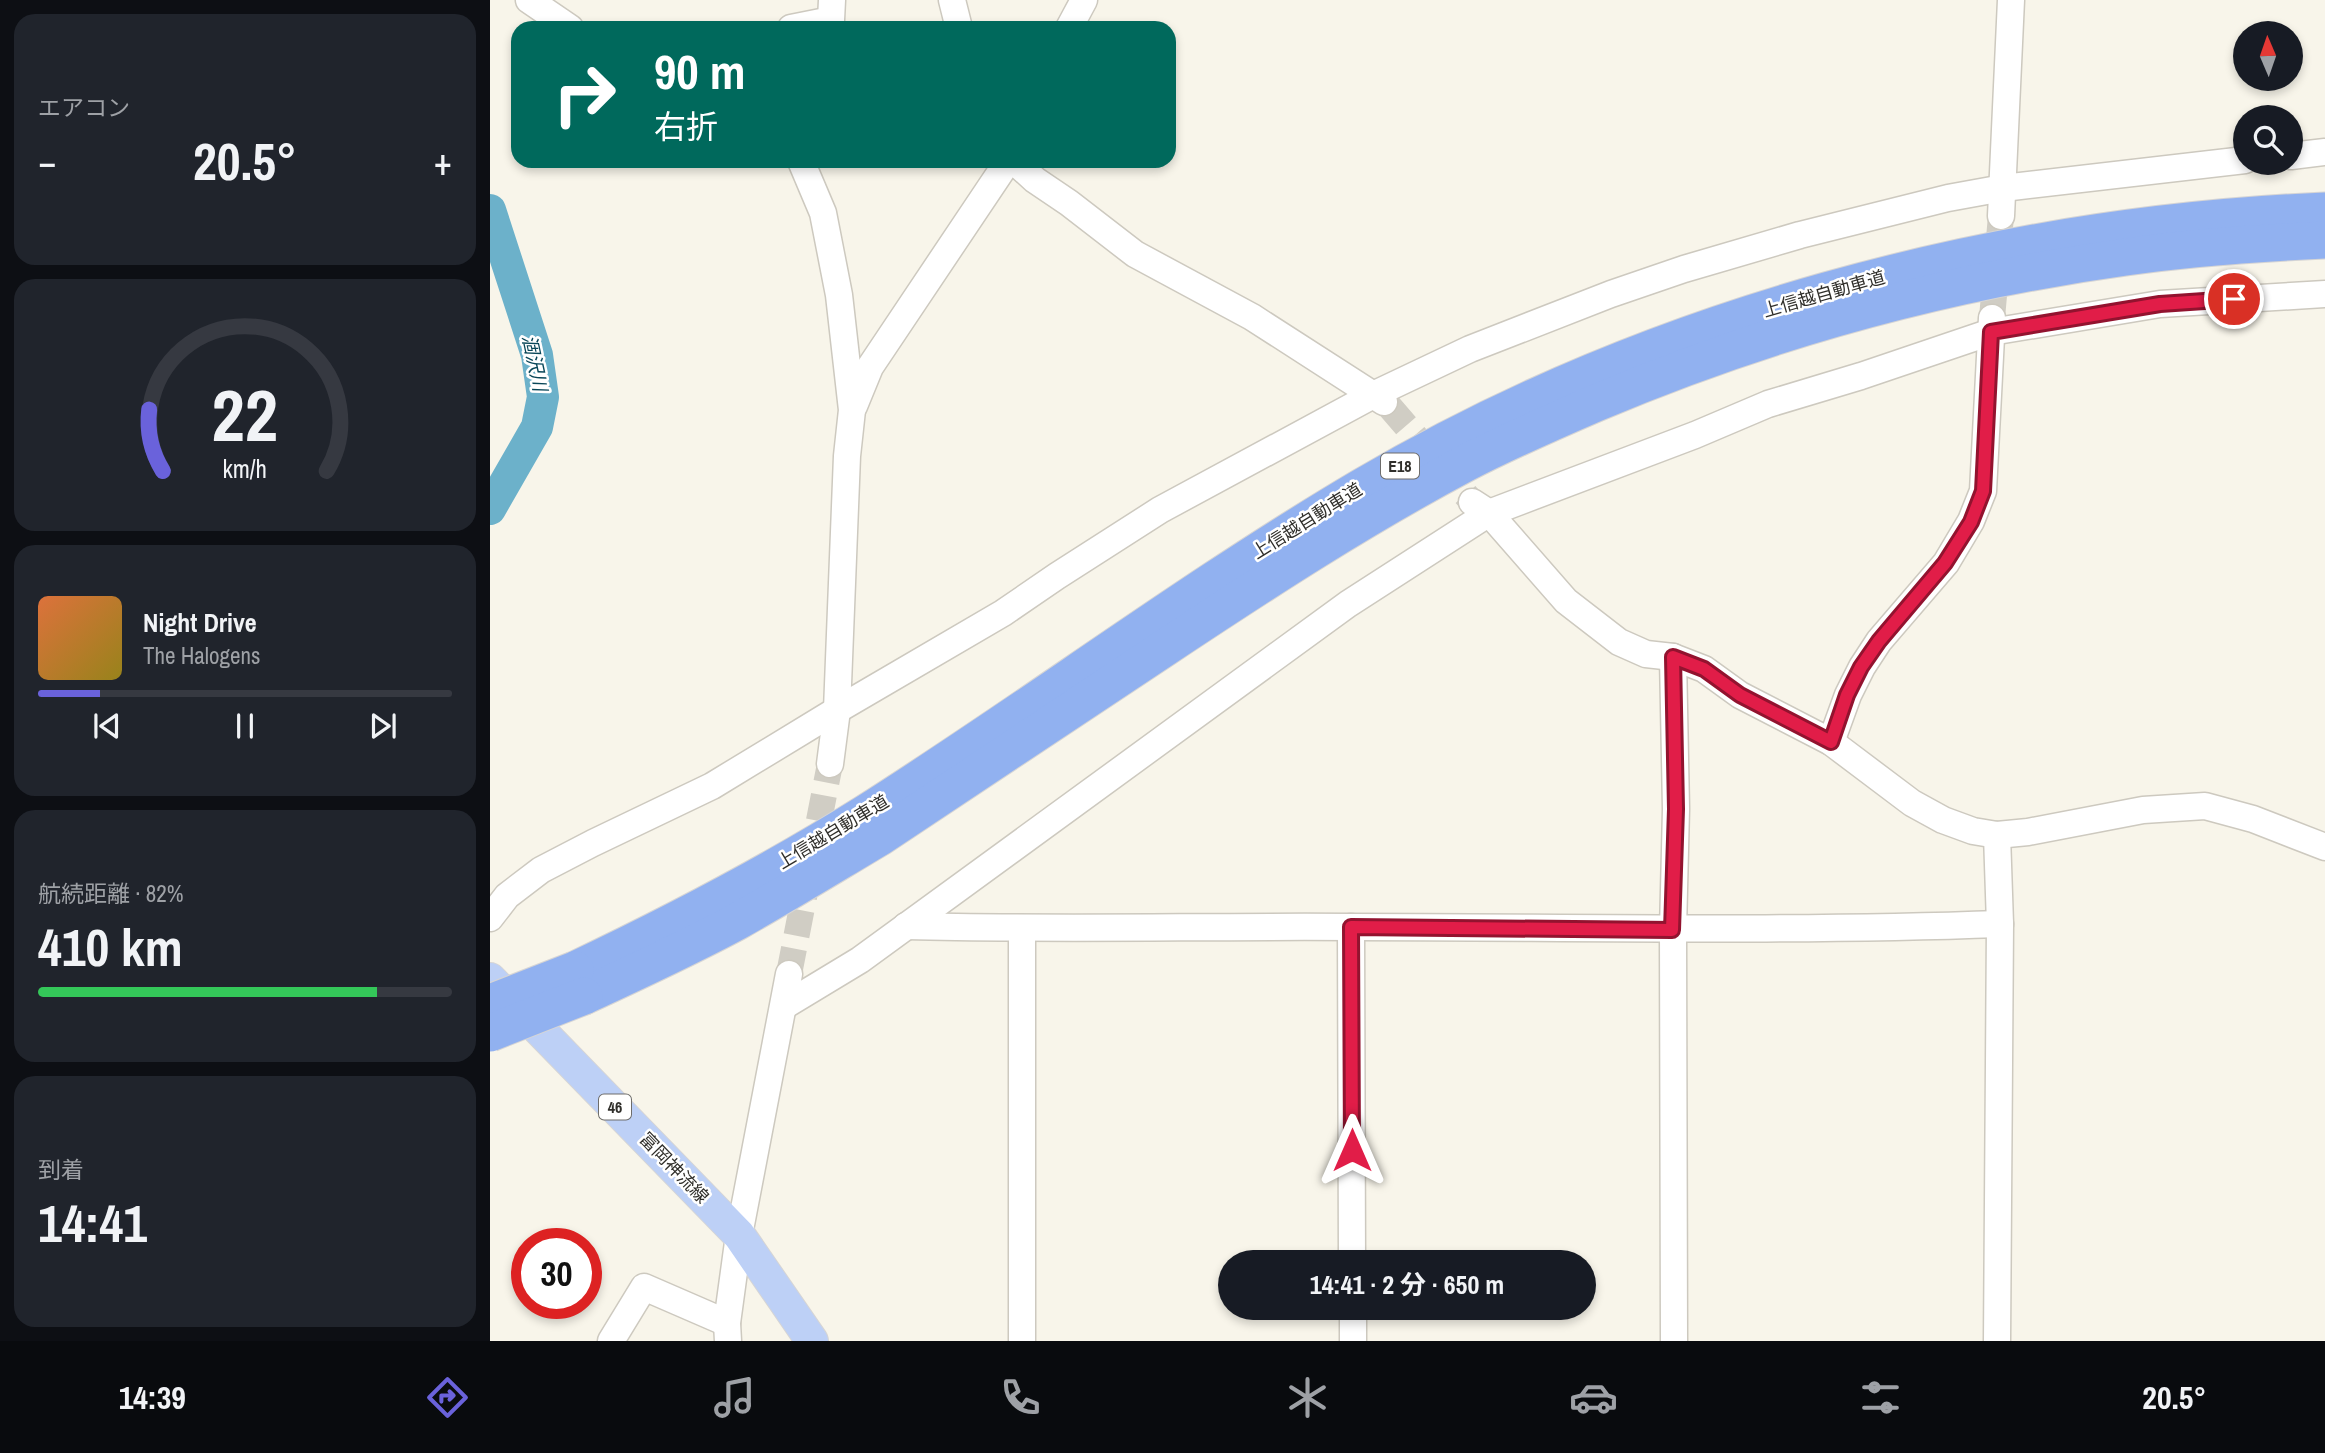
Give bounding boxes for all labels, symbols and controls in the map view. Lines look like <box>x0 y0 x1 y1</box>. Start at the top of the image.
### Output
north arrow <box>2233 21 2303 91</box>
map controls <box>2233 21 2303 175</box>
text: 90 m <box>654 38 746 104</box>
icon: right <box>539 49 630 140</box>
text: エアコン <box>38 92 130 123</box>
text: 右折 <box>654 105 718 148</box>
button: search <box>2233 105 2303 175</box>
text: 20.5° <box>193 126 297 196</box>
text: − <box>38 136 56 187</box>
text: + <box>434 136 452 187</box>
street label: 上信越自動車道 <box>1760 264 1888 323</box>
pin <box>2204 269 2264 329</box>
icon: arrive <box>2215 280 2253 318</box>
water label: 涸沢川 <box>516 332 554 396</box>
text: 22 <box>212 367 278 465</box>
text: km/h <box>223 452 267 486</box>
road number: E18 <box>1381 453 1419 478</box>
street label: 上信越自動車道 <box>1247 477 1367 565</box>
text: Night Drive <box>143 605 257 640</box>
text: The Halogens <box>143 640 260 671</box>
icon: previous <box>88 707 126 745</box>
icon: pause <box>226 707 264 745</box>
icon: next <box>364 707 402 745</box>
street label: 上信越自動車道 <box>772 788 893 875</box>
text: 航続距離 · 82% <box>38 878 183 909</box>
text: 410 km <box>38 912 183 982</box>
road number: 46 <box>599 1094 631 1120</box>
position arrow <box>1315 1113 1389 1187</box>
street label: 富岡神流線 <box>634 1127 715 1209</box>
text: 到着 <box>38 1154 84 1185</box>
text: 14:41 <box>38 1188 147 1258</box>
speed limit sign: 30 <box>511 1228 602 1319</box>
text: 14:41 · 2 分 · 650 m <box>1310 1267 1504 1302</box>
icon: directions <box>423 1373 472 1422</box>
icon: music <box>710 1373 759 1422</box>
icon: phone <box>996 1373 1045 1422</box>
icon: climate <box>1283 1373 1332 1422</box>
icon: car <box>1569 1373 1618 1422</box>
icon: filters <box>1856 1373 1905 1422</box>
text: 14:39 <box>119 1376 186 1419</box>
text: 20.5° <box>2142 1376 2206 1419</box>

